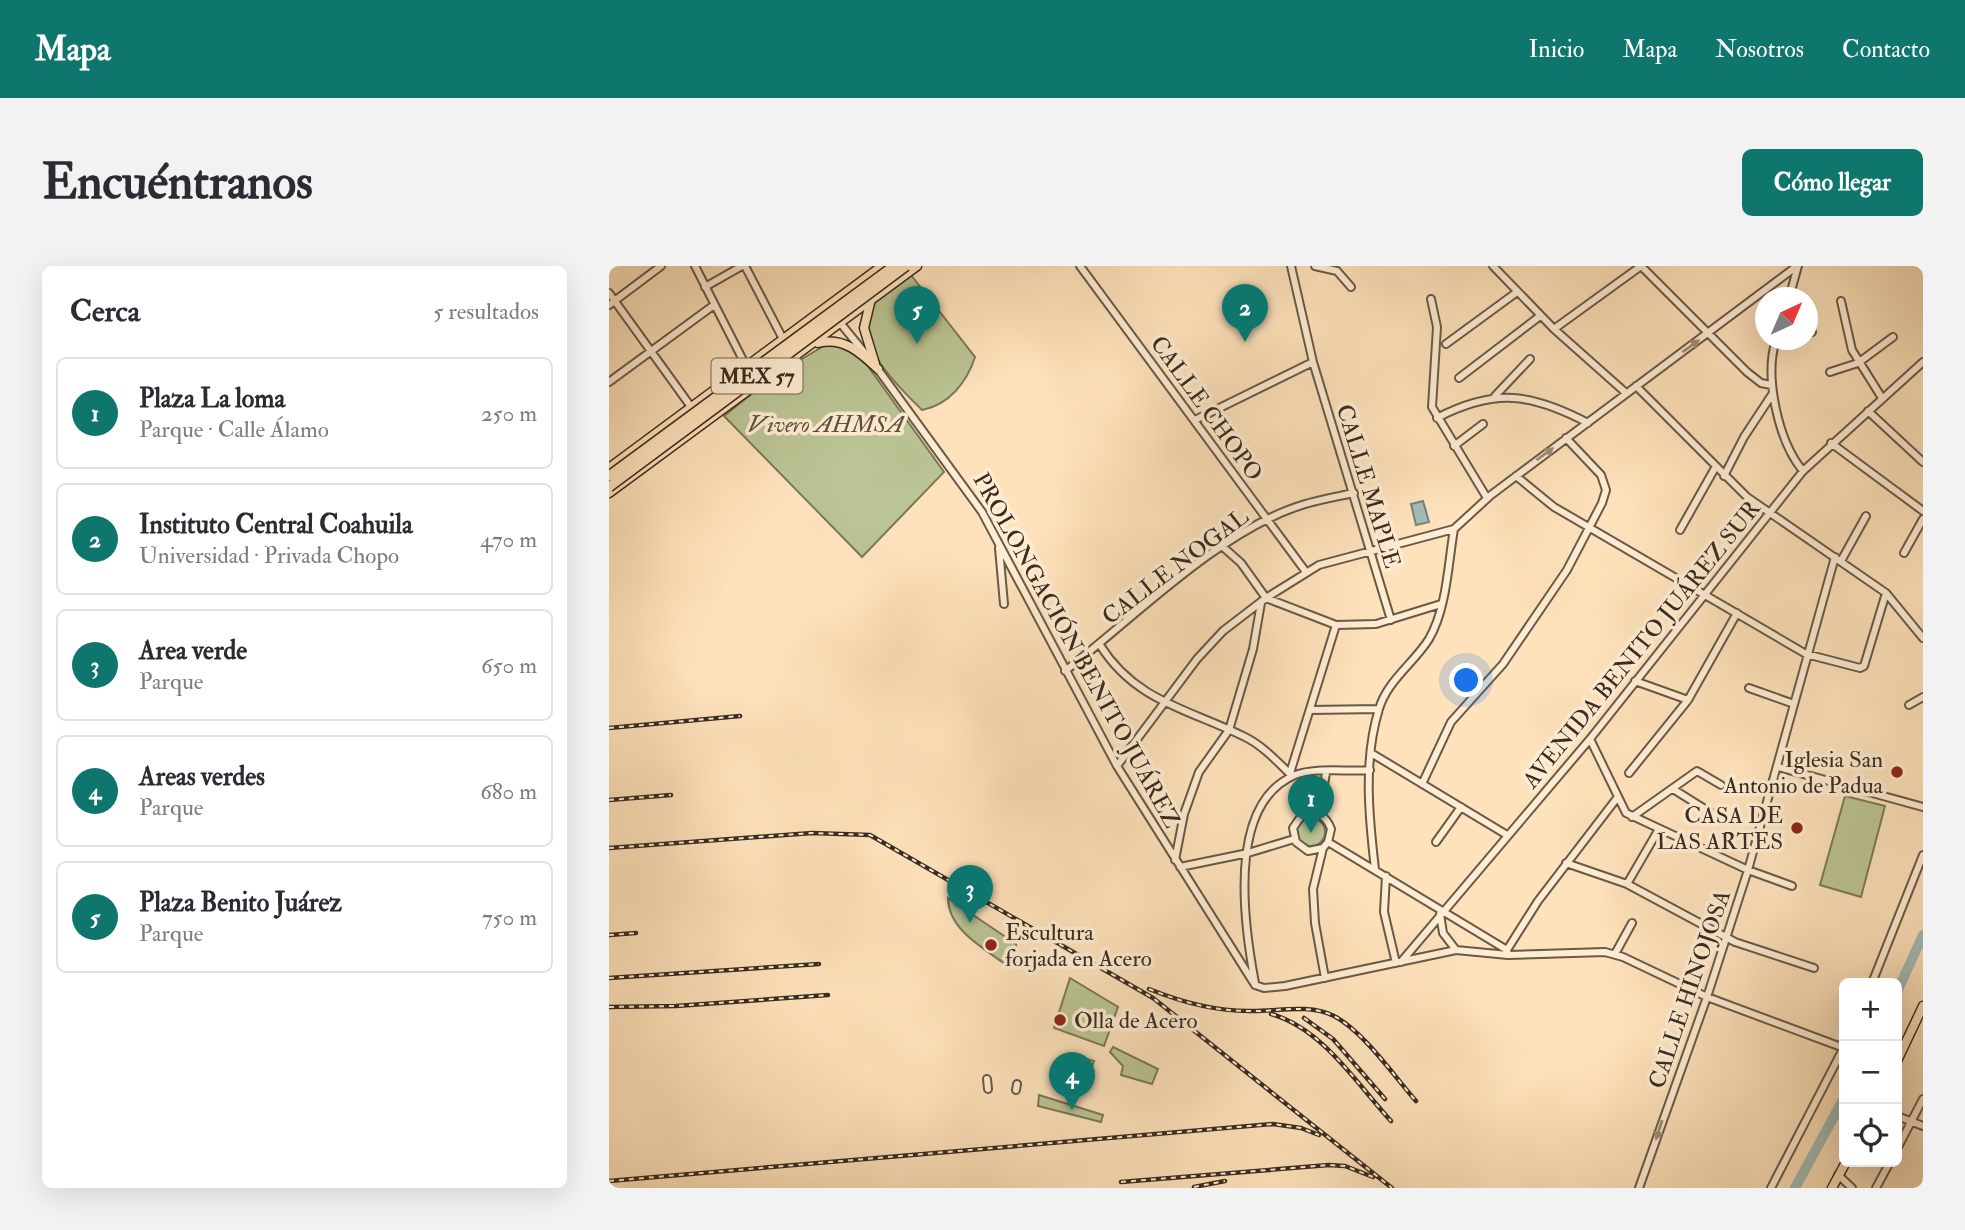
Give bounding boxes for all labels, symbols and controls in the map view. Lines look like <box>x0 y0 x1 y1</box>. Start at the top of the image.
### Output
text: Mapa <box>35 29 111 70</box>
text: Inicio <box>1529 34 1584 65</box>
text: Mapa <box>1622 34 1677 65</box>
text: Nosotros <box>1715 34 1804 65</box>
text: Contacto <box>1842 34 1930 65</box>
button: Cómo llegar <box>1742 149 1923 216</box>
text: Encuéntranos <box>42 152 313 213</box>
pin: 2 <box>1222 284 1268 342</box>
pin: 5 <box>894 286 940 344</box>
north arrow <box>1755 287 1818 350</box>
text: Cerca <box>70 293 140 330</box>
text: 5 resultados <box>433 297 539 326</box>
street label: CALLE CHOPO <box>1144 330 1269 487</box>
one-way arrow <box>1682 339 1700 353</box>
road number: MEX 57 <box>711 358 803 394</box>
text: Plaza La loma <box>139 383 285 415</box>
text: 1 <box>91 399 99 428</box>
text: 250 m <box>481 399 537 428</box>
street label: CALLE MAPLE <box>1330 401 1407 572</box>
park label: Vivero AHMSA <box>748 410 905 439</box>
text: Parque · Calle Álamo <box>139 415 329 444</box>
one-way arrow <box>1536 448 1554 462</box>
street label: PROLONGACIÓN BENITO JUÁREZ <box>967 468 1187 833</box>
street label: AVENIDA BENITO JUÁREZ SUR <box>1516 494 1767 795</box>
street label: CALLE NOGAL <box>1096 502 1254 631</box>
text: Instituto Central Coahuila <box>139 509 413 541</box>
text: 2 <box>89 525 101 554</box>
text: 470 m <box>480 525 537 554</box>
text: Universidad · Privada Chopo <box>139 541 399 570</box>
text: Area verde <box>139 635 247 667</box>
text: 3 <box>91 651 99 680</box>
text: 650 m <box>481 651 537 680</box>
your location <box>1449 663 1483 697</box>
text: Parque <box>139 667 203 696</box>
place label: Iglesia San Antonio de Padua <box>1723 745 1884 800</box>
text: Areas verdes <box>139 761 265 793</box>
marker: Iglesia San Antonio de Padua <box>1889 764 1905 780</box>
pin: 1 <box>1288 775 1334 833</box>
text: 4 <box>89 777 101 806</box>
text: 680 m <box>480 777 537 806</box>
text: Parque <box>139 793 203 822</box>
place label: CASA DE LAS ARTES <box>1657 801 1783 856</box>
marker: CASA DE LAS ARTES <box>1789 820 1805 836</box>
pin: 3 <box>947 865 993 923</box>
street label: CALLE HINOJOSA <box>1642 886 1737 1092</box>
text: Plaza Benito Juárez <box>139 887 342 919</box>
text: 5 <box>90 903 100 932</box>
text: 750 m <box>482 903 537 932</box>
place label: Escultura forjada en Acero <box>1005 918 1152 973</box>
text: Parque <box>139 919 203 948</box>
marker: Escultura forjada en Acero <box>983 937 999 953</box>
map controls <box>1839 978 1902 1167</box>
button: + <box>1839 978 1902 1041</box>
place label: Olla de Acero <box>1074 1006 1198 1035</box>
marker: Olla de Acero <box>1052 1012 1068 1028</box>
button: − <box>1839 1041 1902 1104</box>
pin: 4 <box>1049 1052 1095 1110</box>
button: locate <box>1839 1104 1902 1167</box>
one-way arrow <box>1653 1120 1664 1141</box>

